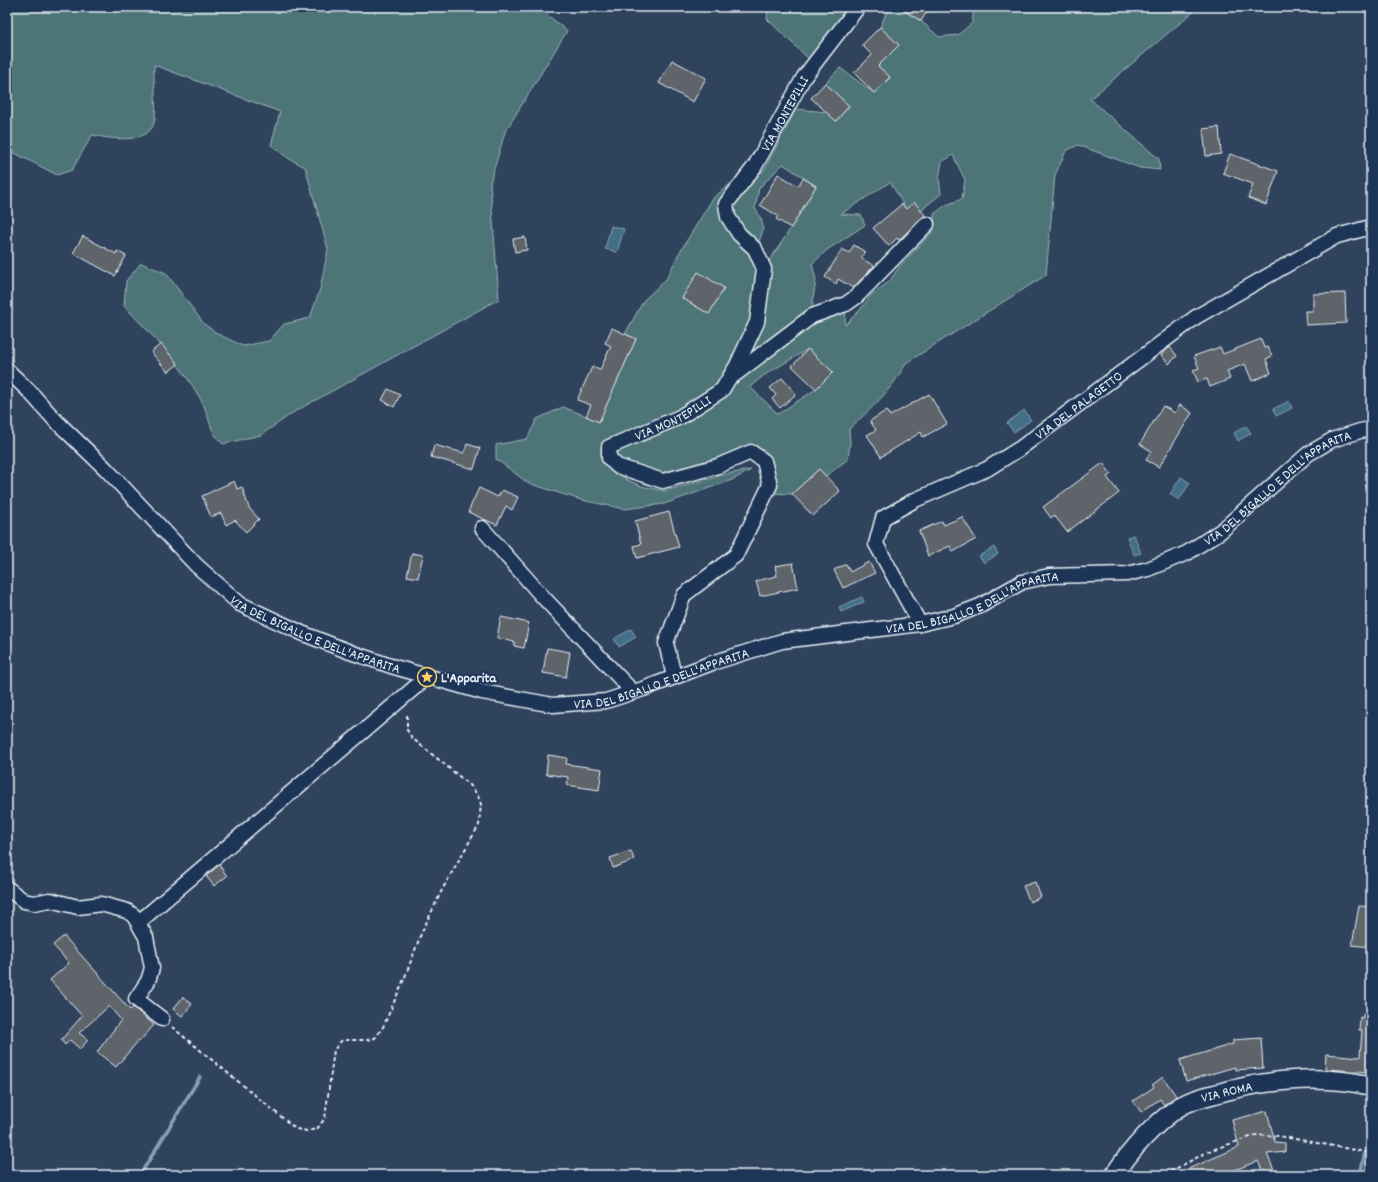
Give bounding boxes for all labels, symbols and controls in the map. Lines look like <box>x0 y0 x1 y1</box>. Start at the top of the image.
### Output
street label: VIA MONTEPILLI <box>757 72 815 156</box>
street label: VIA DEL PALAGETTO <box>1032 367 1127 446</box>
street label: VIA MONTEPILLI <box>632 391 716 447</box>
street label: VIA DEL BIGALLO E DELL'APPARITA <box>1200 426 1355 552</box>
street label: VIA DEL BIGALLO E DELL'APPARITA <box>885 568 1059 640</box>
street label: VIA DEL BIGALLO E DELL'APPARITA <box>225 591 403 680</box>
street label: VIA DEL BIGALLO E DELL'APPARITA <box>573 644 752 715</box>
place icon: L'Apparita <box>416 666 438 688</box>
place label: L'Apparita <box>441 669 498 689</box>
street label: VIA ROMA <box>1199 1077 1255 1109</box>

